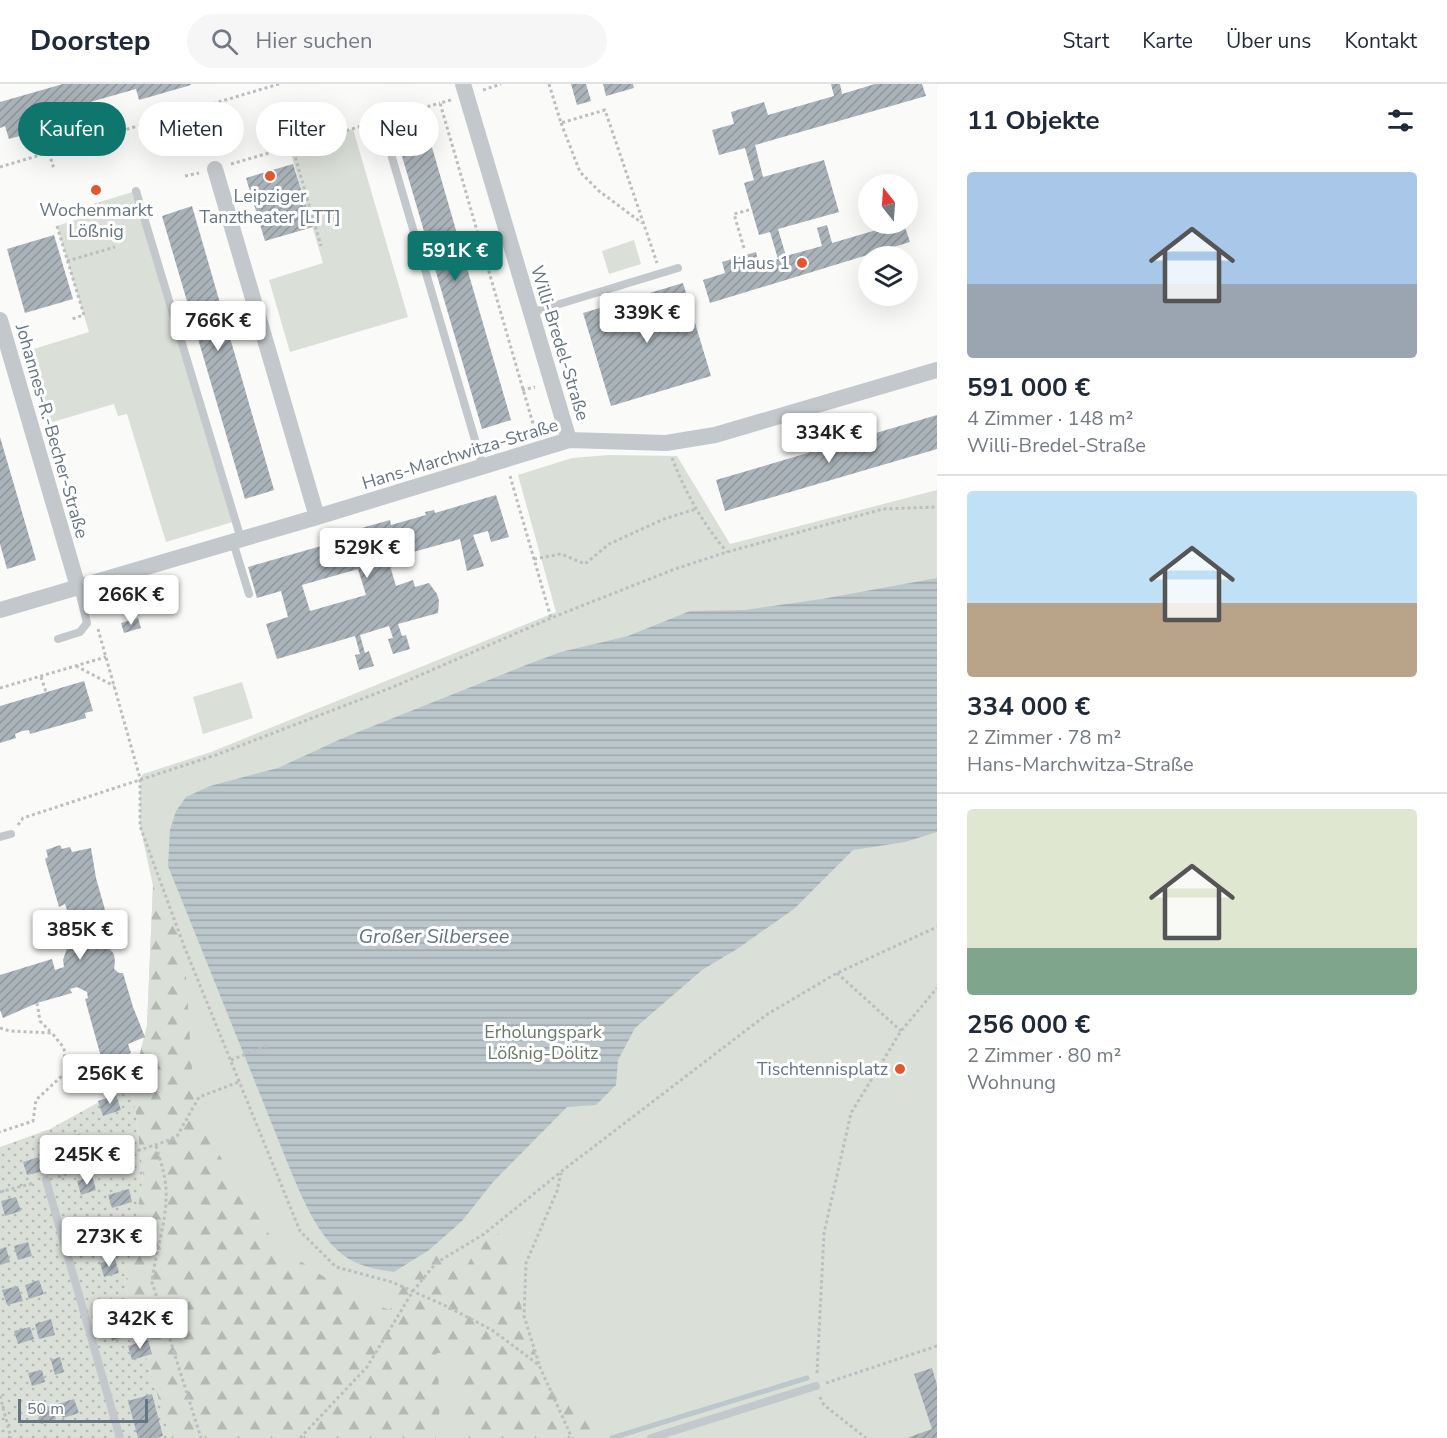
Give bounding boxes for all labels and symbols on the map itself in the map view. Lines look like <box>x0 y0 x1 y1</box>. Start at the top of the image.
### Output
marker: Leipziger Tanztheater [LTT] <box>263 169 277 183</box>
north arrow <box>858 174 918 234</box>
marker: Wochenmarkt Lößnig <box>89 183 103 197</box>
place label: Leipziger Tanztheater [LTT] <box>199 184 341 229</box>
place label: Wochenmarkt Lößnig <box>39 198 153 243</box>
pin: 591K € <box>406 231 504 282</box>
place label: Haus 1 <box>733 251 790 275</box>
marker: Haus 1 <box>795 256 809 270</box>
street label: Willi-Bredel-Straße <box>525 263 595 423</box>
pin: 339K € <box>598 293 696 344</box>
pin: 766K € <box>169 301 267 352</box>
street label: Johannes-R.-Becher-Straße <box>10 320 94 541</box>
street label: Hans-Marchwitza-Straße <box>359 413 561 495</box>
pin: 334K € <box>780 413 878 464</box>
pin: 529K € <box>318 528 416 579</box>
pin: 266K € <box>82 575 180 626</box>
pin: 385K € <box>31 910 129 961</box>
water label: Großer Silbersee <box>358 923 510 950</box>
park label: Erholungspark Lößnig-Dölitz <box>484 1020 603 1065</box>
pin: 256K € <box>61 1054 159 1105</box>
place label: Tischtennisplatz <box>757 1057 888 1081</box>
marker: Tischtennisplatz <box>893 1062 907 1076</box>
pin: 245K € <box>38 1135 136 1186</box>
pin: 273K € <box>60 1217 158 1268</box>
pin: 342K € <box>91 1299 189 1350</box>
scale bar <box>18 1396 148 1424</box>

